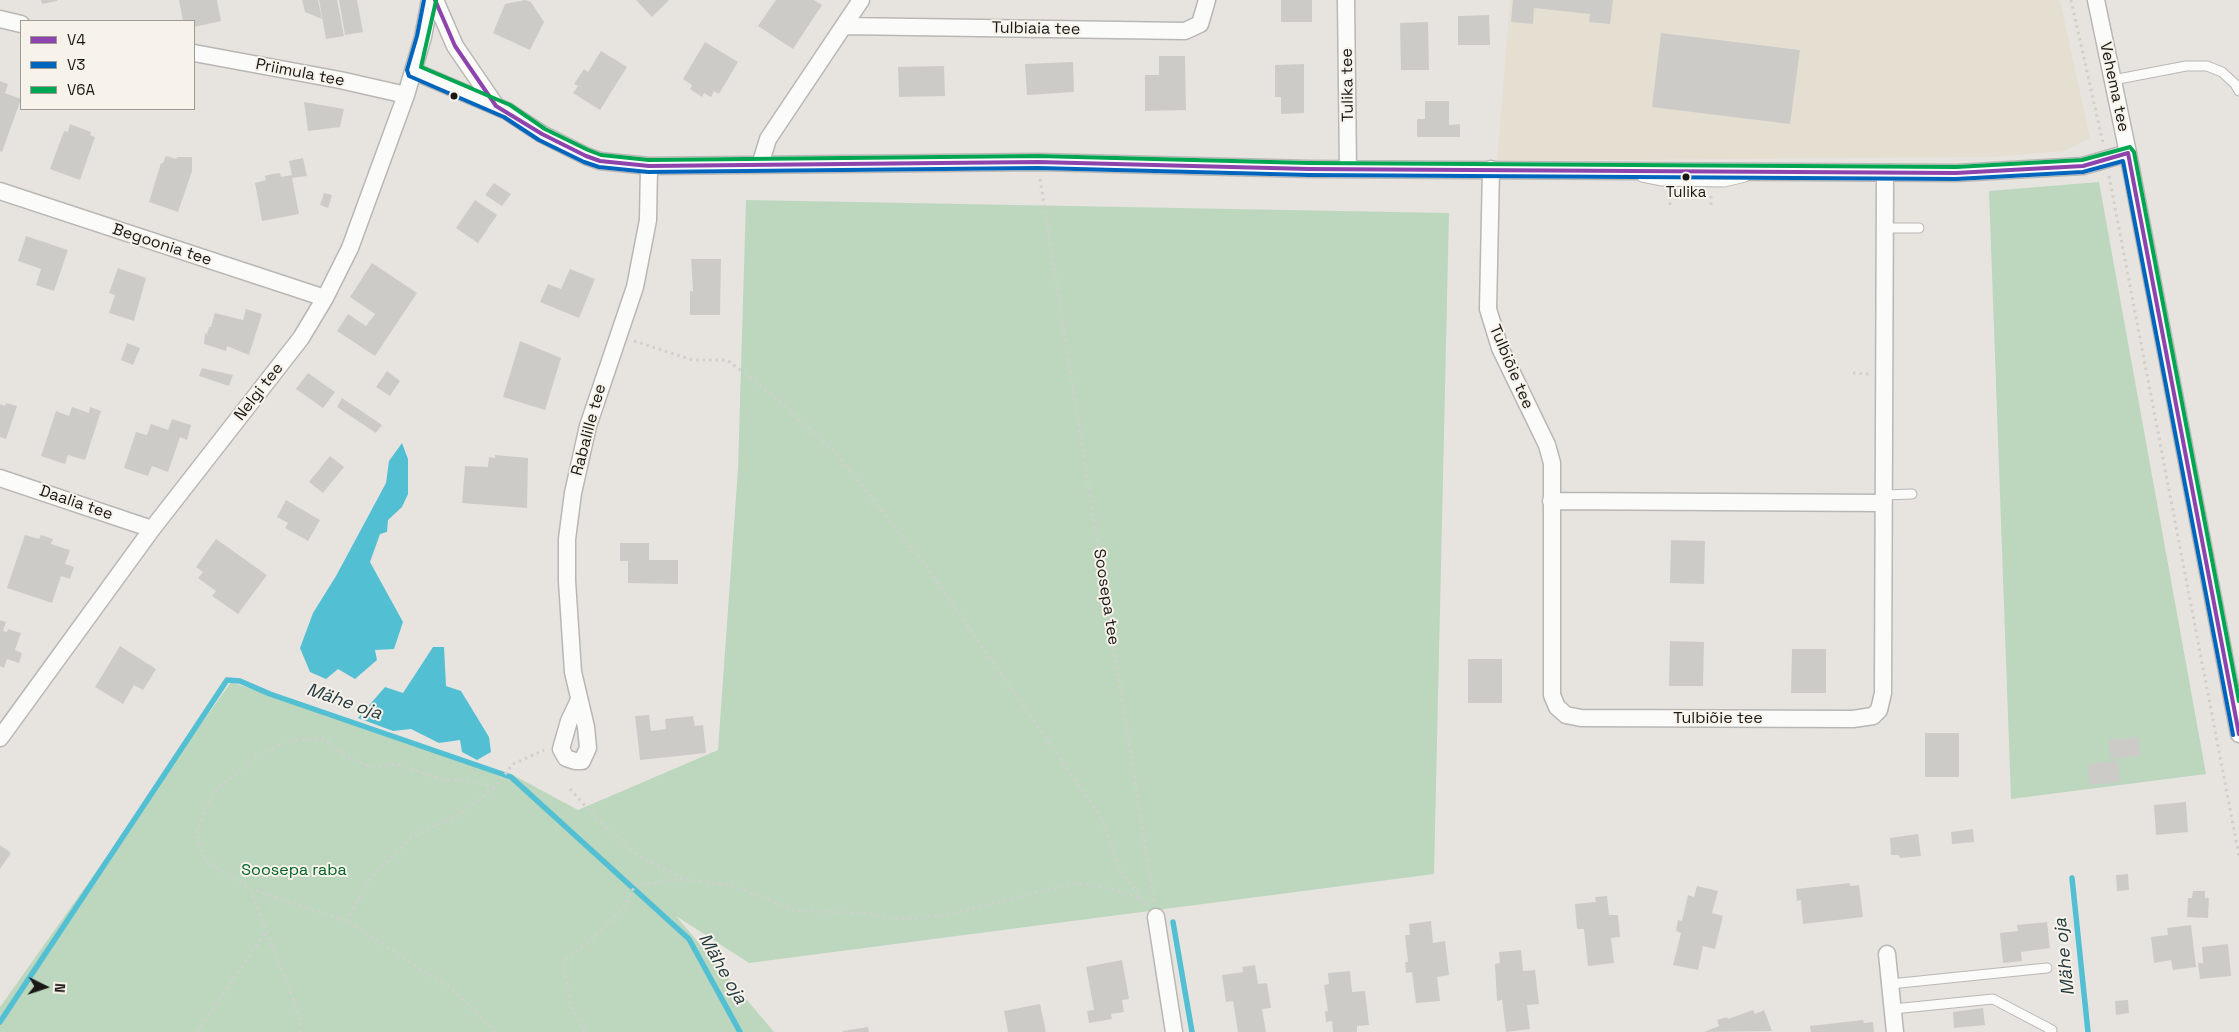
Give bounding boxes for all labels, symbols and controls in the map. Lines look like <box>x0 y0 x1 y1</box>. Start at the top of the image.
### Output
street label: Tulbiaia tee <box>992 19 1080 39</box>
legend <box>20 20 195 110</box>
text: V4 <box>67 30 86 49</box>
street label: Vehema tee <box>2095 40 2133 134</box>
street label: Tulika tee <box>1338 48 1358 122</box>
text: V3 <box>67 55 85 74</box>
street label: Priimula tee <box>254 55 346 91</box>
text: V6A <box>67 80 95 99</box>
unlabelled marker <box>449 91 459 101</box>
marker: Tulika <box>1681 172 1691 182</box>
place label: Tulika <box>1666 184 1706 202</box>
street label: Begoonia tee <box>110 220 214 270</box>
street label: Tulbiõie tee <box>1485 322 1537 412</box>
street label: Nelgi tee <box>230 359 288 425</box>
street label: Rabalille tee <box>568 382 610 478</box>
street label: Daalia tee <box>37 482 115 524</box>
street label: Soosepa tee <box>1089 548 1123 646</box>
water label: Mähe oja <box>304 679 384 725</box>
street label: Tulbiõie tee <box>1673 709 1763 729</box>
park label: Soosepa raba <box>241 861 347 881</box>
water label: Mähe oja <box>2050 917 2080 997</box>
water label: Mähe oja <box>693 930 751 1008</box>
north arrow <box>20 962 70 1012</box>
text: N <box>51 983 69 993</box>

